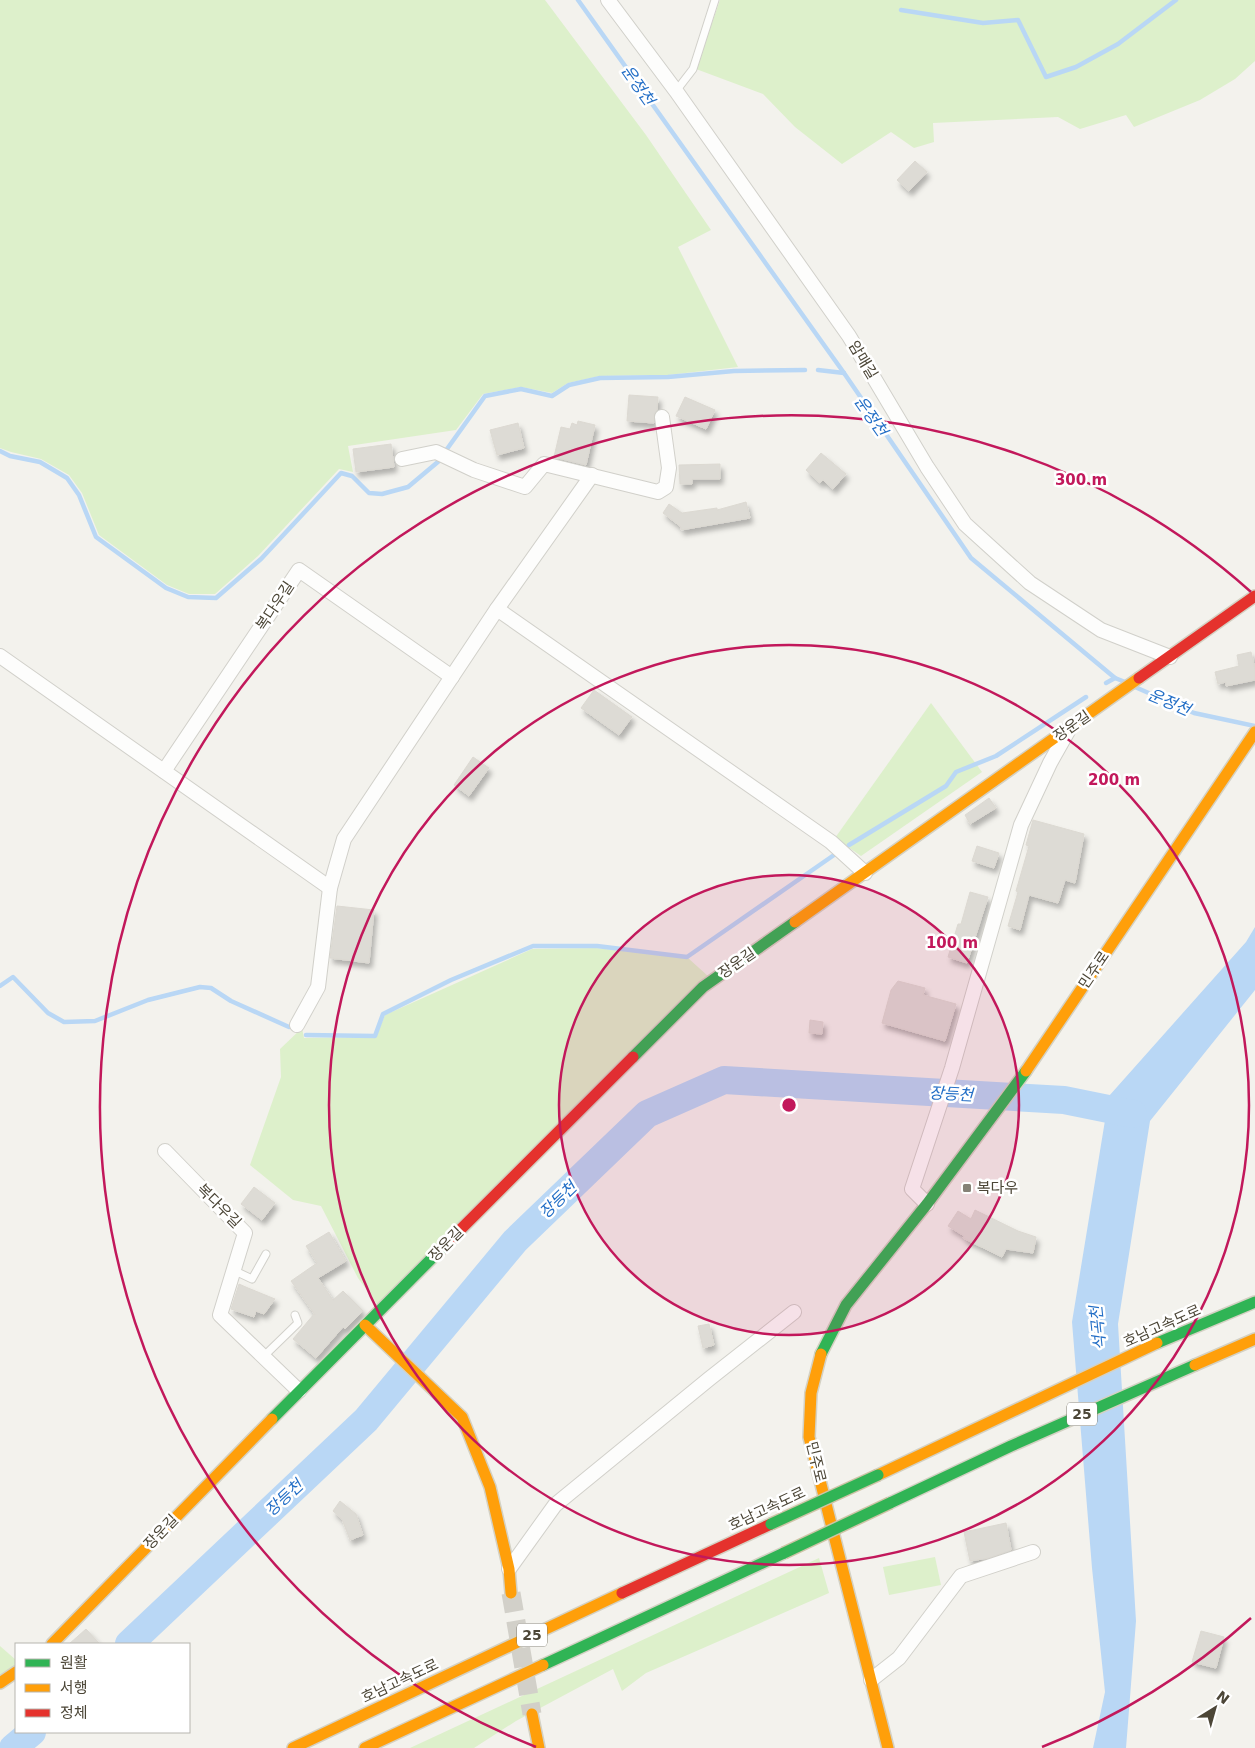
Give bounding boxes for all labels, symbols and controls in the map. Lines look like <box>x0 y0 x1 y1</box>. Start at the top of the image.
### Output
water label: 운정천 <box>618 61 660 110</box>
street label: 암매길 <box>845 338 881 382</box>
water label: 운정천 <box>851 392 893 441</box>
text: 300 m <box>1055 471 1107 489</box>
street label: 복다우길 <box>252 578 298 634</box>
water label: 운정천 <box>1145 685 1195 720</box>
street label: 장운길 <box>1050 707 1094 745</box>
text: 200 m <box>1088 771 1140 789</box>
text: 100 m <box>926 934 978 952</box>
street label: 장운길 <box>715 944 759 982</box>
street label: 민주로 <box>1075 948 1113 992</box>
water label: 장등천 <box>928 1083 976 1105</box>
centre of rings <box>780 1096 798 1114</box>
water label: 장등천 <box>536 1176 582 1222</box>
place label: 복다우 <box>977 1179 1018 1197</box>
street label: 복다우길 <box>193 1180 245 1232</box>
marker: 복다우 <box>961 1182 973 1194</box>
street label: 장운길 <box>425 1223 467 1265</box>
street label: 호남고속도로 <box>1121 1301 1203 1351</box>
water label: 석곡천 <box>1086 1303 1110 1351</box>
road number: 25 <box>1067 1402 1097 1426</box>
street label: 민주로 <box>802 1440 830 1484</box>
water label: 장등천 <box>261 1474 308 1520</box>
street label: 호남고속도로 <box>726 1483 808 1535</box>
street label: 장운길 <box>140 1511 182 1553</box>
road number: 25 <box>517 1624 547 1646</box>
legend <box>15 1643 190 1733</box>
text: 원활 <box>60 1654 88 1672</box>
street label: 호남고속도로 <box>359 1655 441 1707</box>
text: 서행 <box>60 1679 88 1697</box>
north arrow <box>1190 1683 1240 1733</box>
text: N <box>1213 1688 1232 1708</box>
text: 정체 <box>60 1704 88 1722</box>

